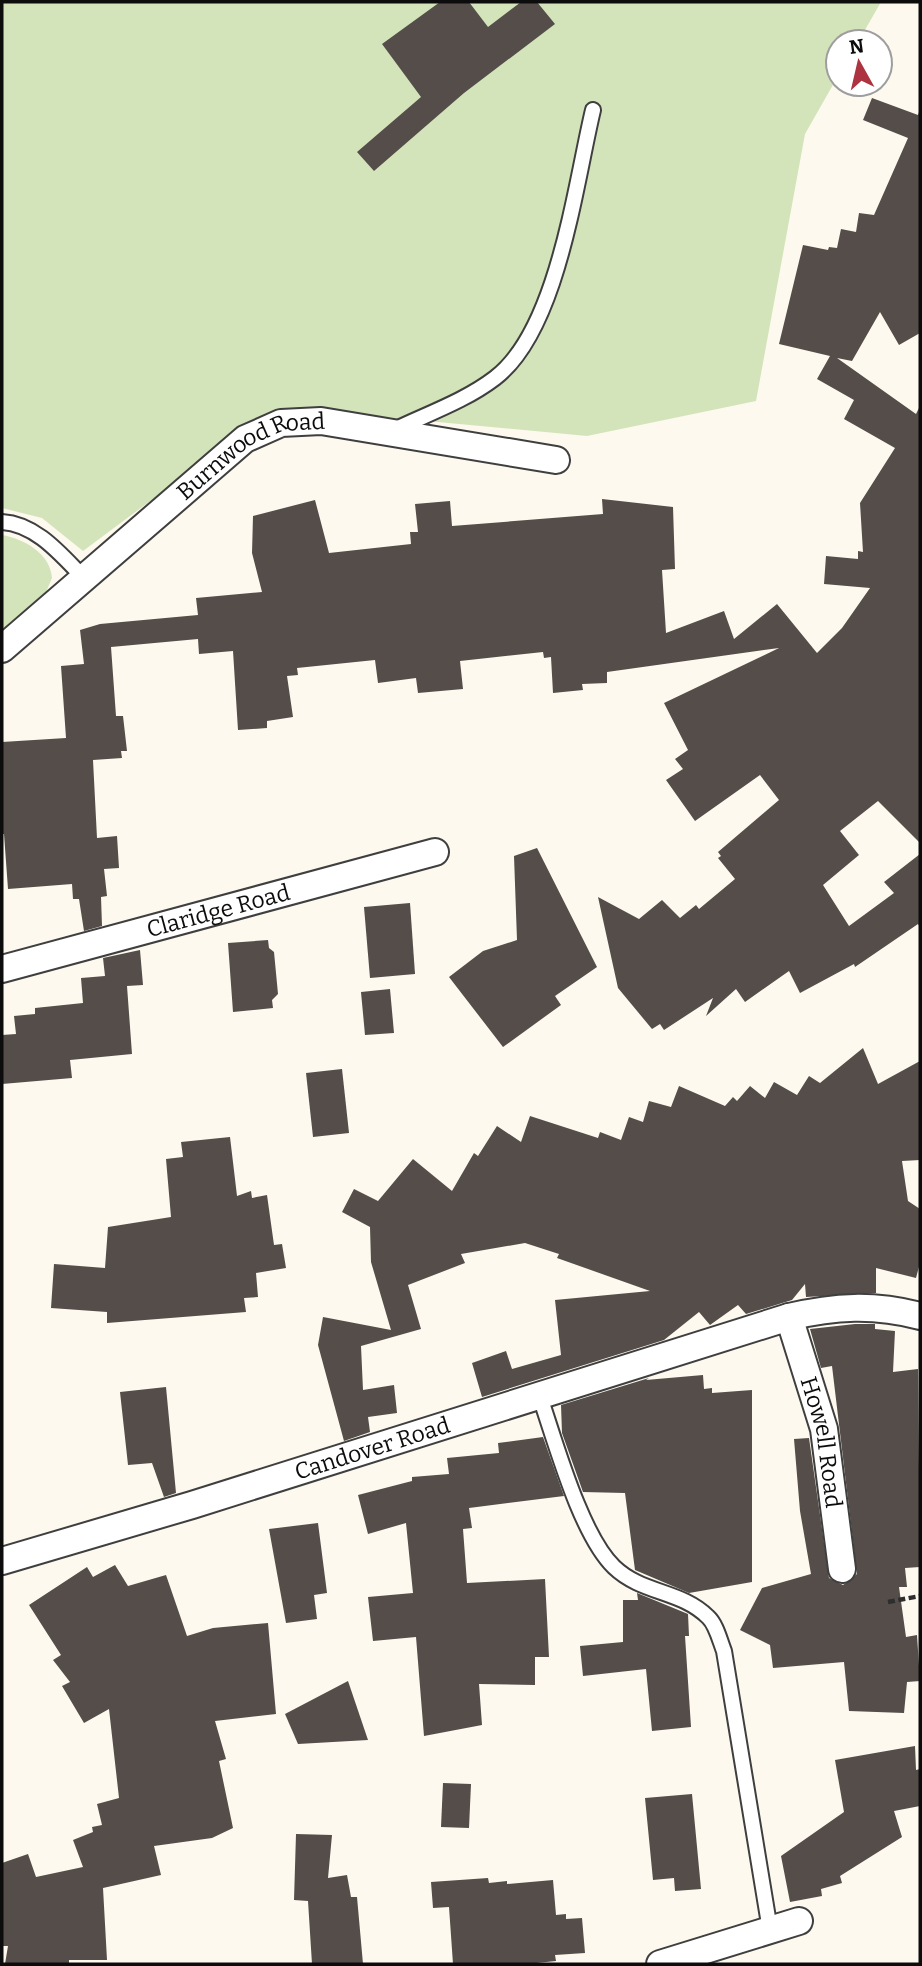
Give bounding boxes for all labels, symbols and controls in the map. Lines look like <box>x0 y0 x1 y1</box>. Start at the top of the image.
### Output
north arrow <box>824 28 894 98</box>
text: N <box>848 34 866 59</box>
street label: Burnwood Road <box>171 407 326 506</box>
street label: Claridge Road <box>143 878 293 943</box>
street label: Howell Road <box>795 1373 848 1510</box>
street label: Candover Road <box>291 1411 454 1486</box>

